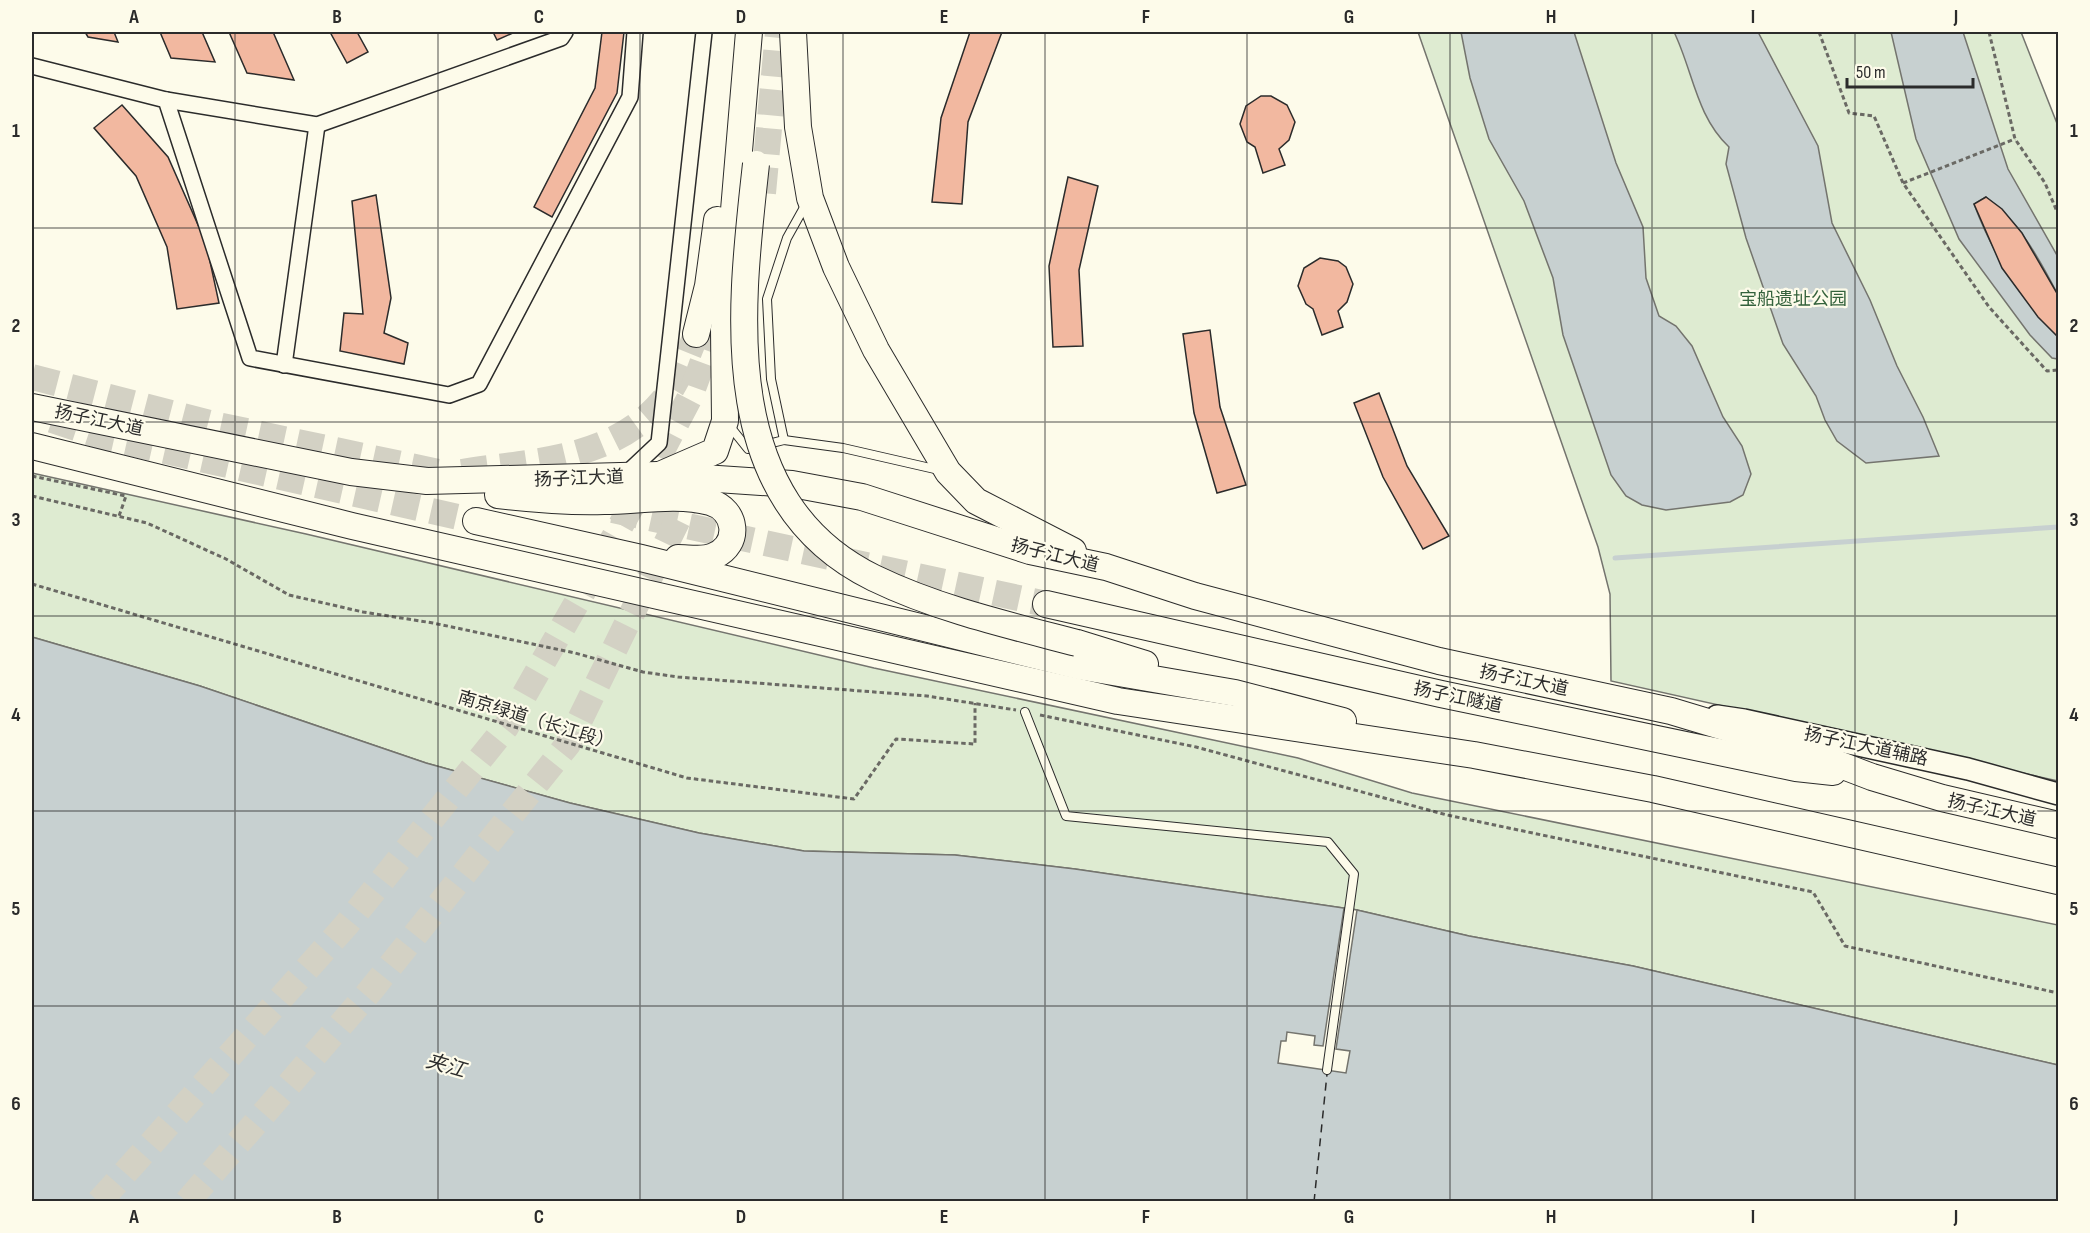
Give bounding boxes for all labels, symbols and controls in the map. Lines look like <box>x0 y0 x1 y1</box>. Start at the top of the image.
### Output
text: A <box>128 5 139 29</box>
text: B <box>332 5 342 29</box>
text: C <box>534 5 544 29</box>
text: D <box>736 5 746 29</box>
text: E <box>940 5 948 29</box>
text: F <box>1142 5 1150 29</box>
text: G <box>1344 5 1354 29</box>
text: H <box>1546 5 1556 29</box>
text: I <box>1751 5 1755 29</box>
text: J <box>1953 5 1958 29</box>
scale bar <box>1847 51 1973 89</box>
text: 50 m <box>1856 62 1886 83</box>
text: 1 <box>12 119 20 143</box>
text: 1 <box>2070 119 2078 143</box>
park label: 宝船遗址公园 <box>1739 289 1847 310</box>
text: 2 <box>12 314 20 338</box>
text: 2 <box>2070 314 2078 338</box>
street label: 扬子江大道 <box>53 401 145 440</box>
street label: 扬子江大道 <box>534 466 624 491</box>
text: 3 <box>12 508 21 532</box>
text: 3 <box>2070 508 2079 532</box>
street label: 扬子江大道 <box>1009 534 1101 577</box>
street label: 扬子江大道 <box>1478 661 1570 700</box>
street label: 扬子江隧道 <box>1412 678 1504 717</box>
street label: 南京绿道（长江段） <box>455 687 616 754</box>
text: 4 <box>11 703 21 727</box>
text: 4 <box>2069 703 2079 727</box>
street label: 扬子江大道辅路 <box>1802 723 1930 770</box>
street label: 扬子江大道 <box>1946 790 2038 831</box>
text: 5 <box>12 897 21 921</box>
text: 5 <box>2070 897 2079 921</box>
water label: 夹江 <box>423 1049 470 1084</box>
text: 6 <box>11 1092 21 1116</box>
text: 6 <box>2069 1092 2079 1116</box>
text: A <box>128 1205 139 1229</box>
text: B <box>332 1205 342 1229</box>
text: C <box>534 1205 544 1229</box>
text: D <box>736 1205 746 1229</box>
text: E <box>940 1205 948 1229</box>
text: F <box>1142 1205 1150 1229</box>
text: G <box>1344 1205 1354 1229</box>
text: H <box>1546 1205 1556 1229</box>
text: I <box>1751 1205 1755 1229</box>
text: J <box>1953 1205 1958 1229</box>

